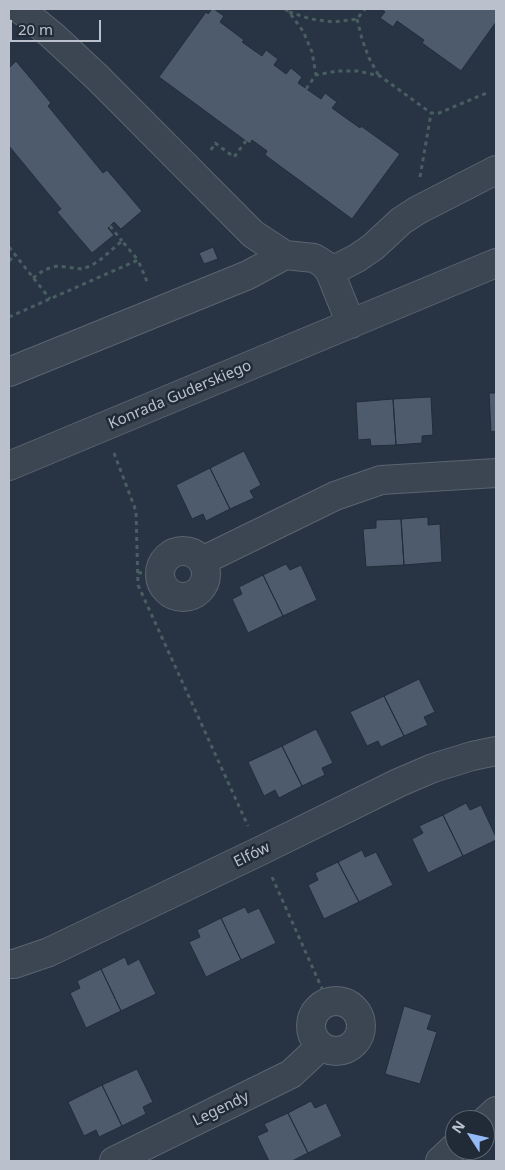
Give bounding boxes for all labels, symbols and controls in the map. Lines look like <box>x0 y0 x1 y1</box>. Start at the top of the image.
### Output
scale bar <box>12 10 104 42</box>
text: 20 m <box>18 19 53 39</box>
street label: Konrada Guderskiego <box>106 357 254 433</box>
street label: Elfów <box>231 839 273 871</box>
street label: Legendy <box>190 1088 252 1130</box>
north arrow <box>445 1110 495 1160</box>
text: N <box>447 1117 469 1137</box>

